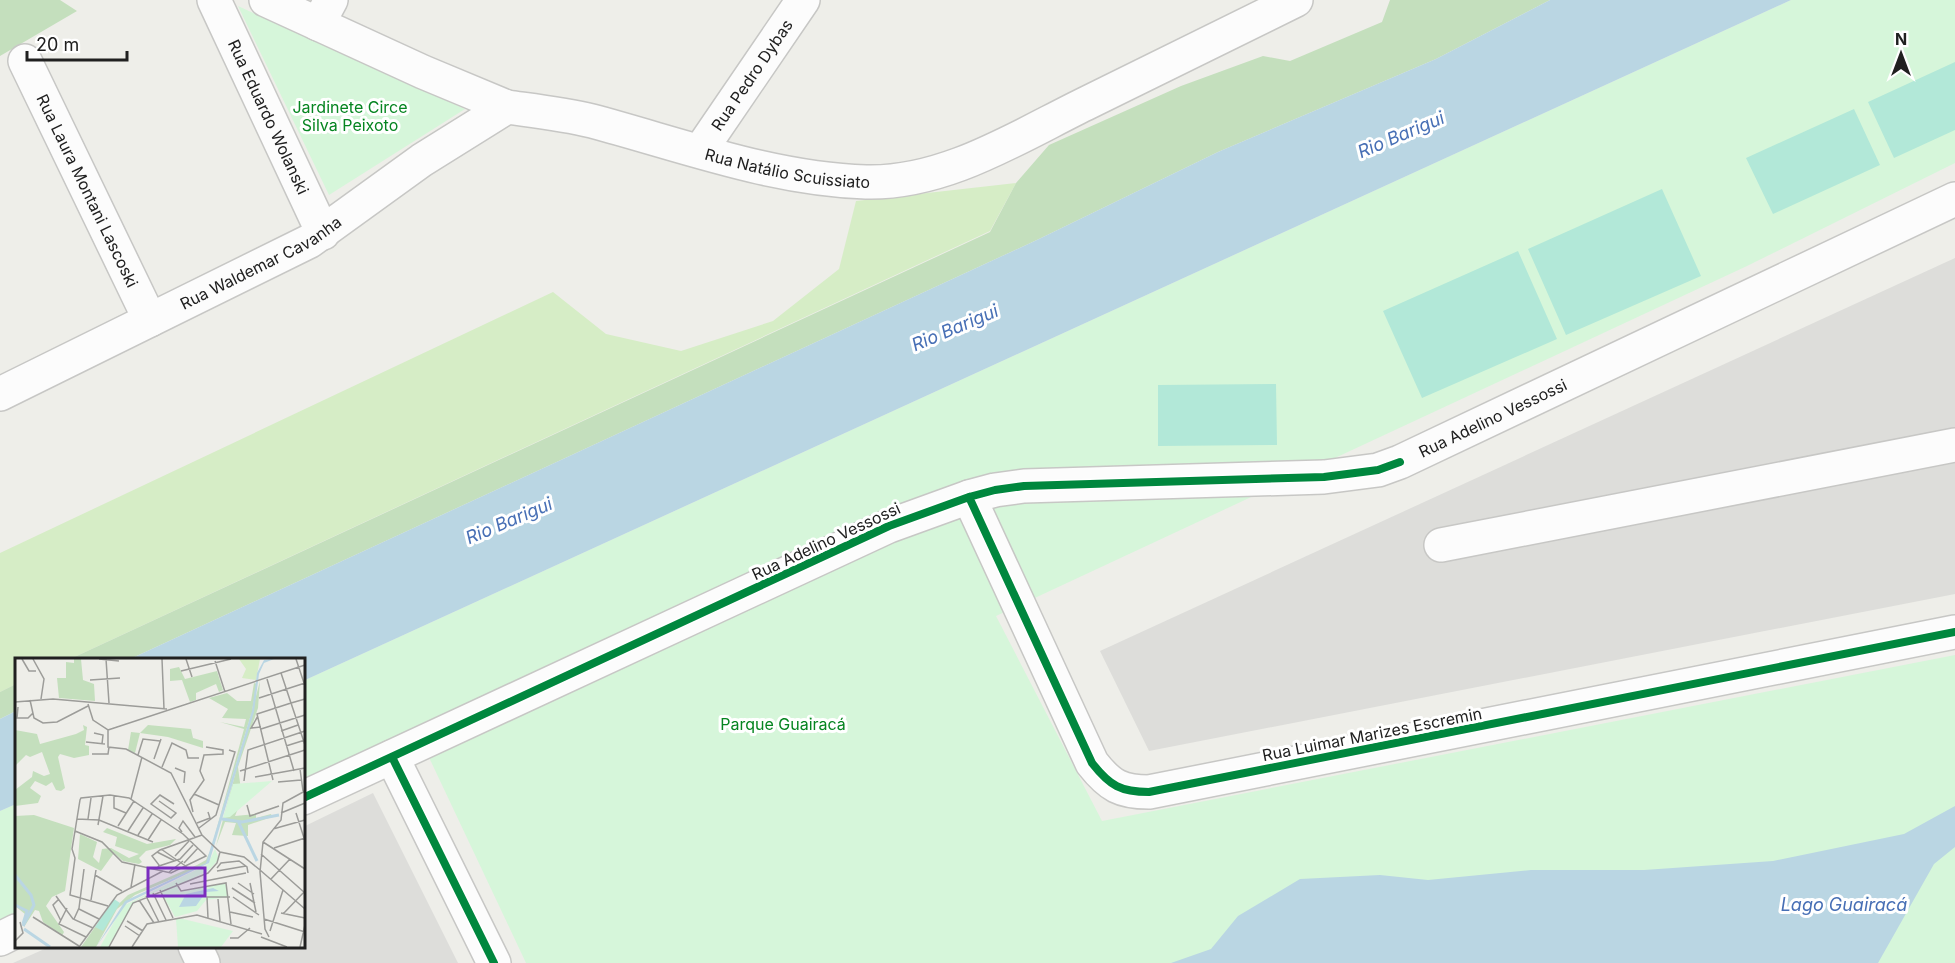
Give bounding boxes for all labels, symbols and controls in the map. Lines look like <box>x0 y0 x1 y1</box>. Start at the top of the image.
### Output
street label: Rua Pedro Dybas <box>707 16 797 134</box>
scale bar <box>27 24 128 62</box>
north arrow <box>1871 24 1931 84</box>
text: N <box>1895 29 1907 49</box>
text: 20 m <box>36 34 79 55</box>
street label: Rua Eduardo Wolanski <box>224 36 313 198</box>
street label: Rua Laura Montani Lascoski <box>32 91 143 291</box>
park label: Jardinete Circe Silva Peixoto <box>292 97 408 135</box>
water label: Rio Barigui <box>1354 107 1448 162</box>
street label: Rua Natálio Scuissiato <box>703 144 870 192</box>
street label: Rua Waldemar Cavanha <box>177 212 345 314</box>
water label: Rio Barigui <box>908 300 1002 355</box>
street label: Rua Adelino Vessossi <box>1415 374 1570 462</box>
water label: Rio Barigui <box>462 493 556 548</box>
street label: Rua Adelino Vessossi <box>749 498 903 584</box>
inset map <box>15 658 304 948</box>
street label: Rua Luimar Marizes Escremin <box>1261 703 1483 765</box>
park label: Parque Guairacá <box>720 714 846 734</box>
water label: Lago Guairacá <box>1781 894 1907 915</box>

